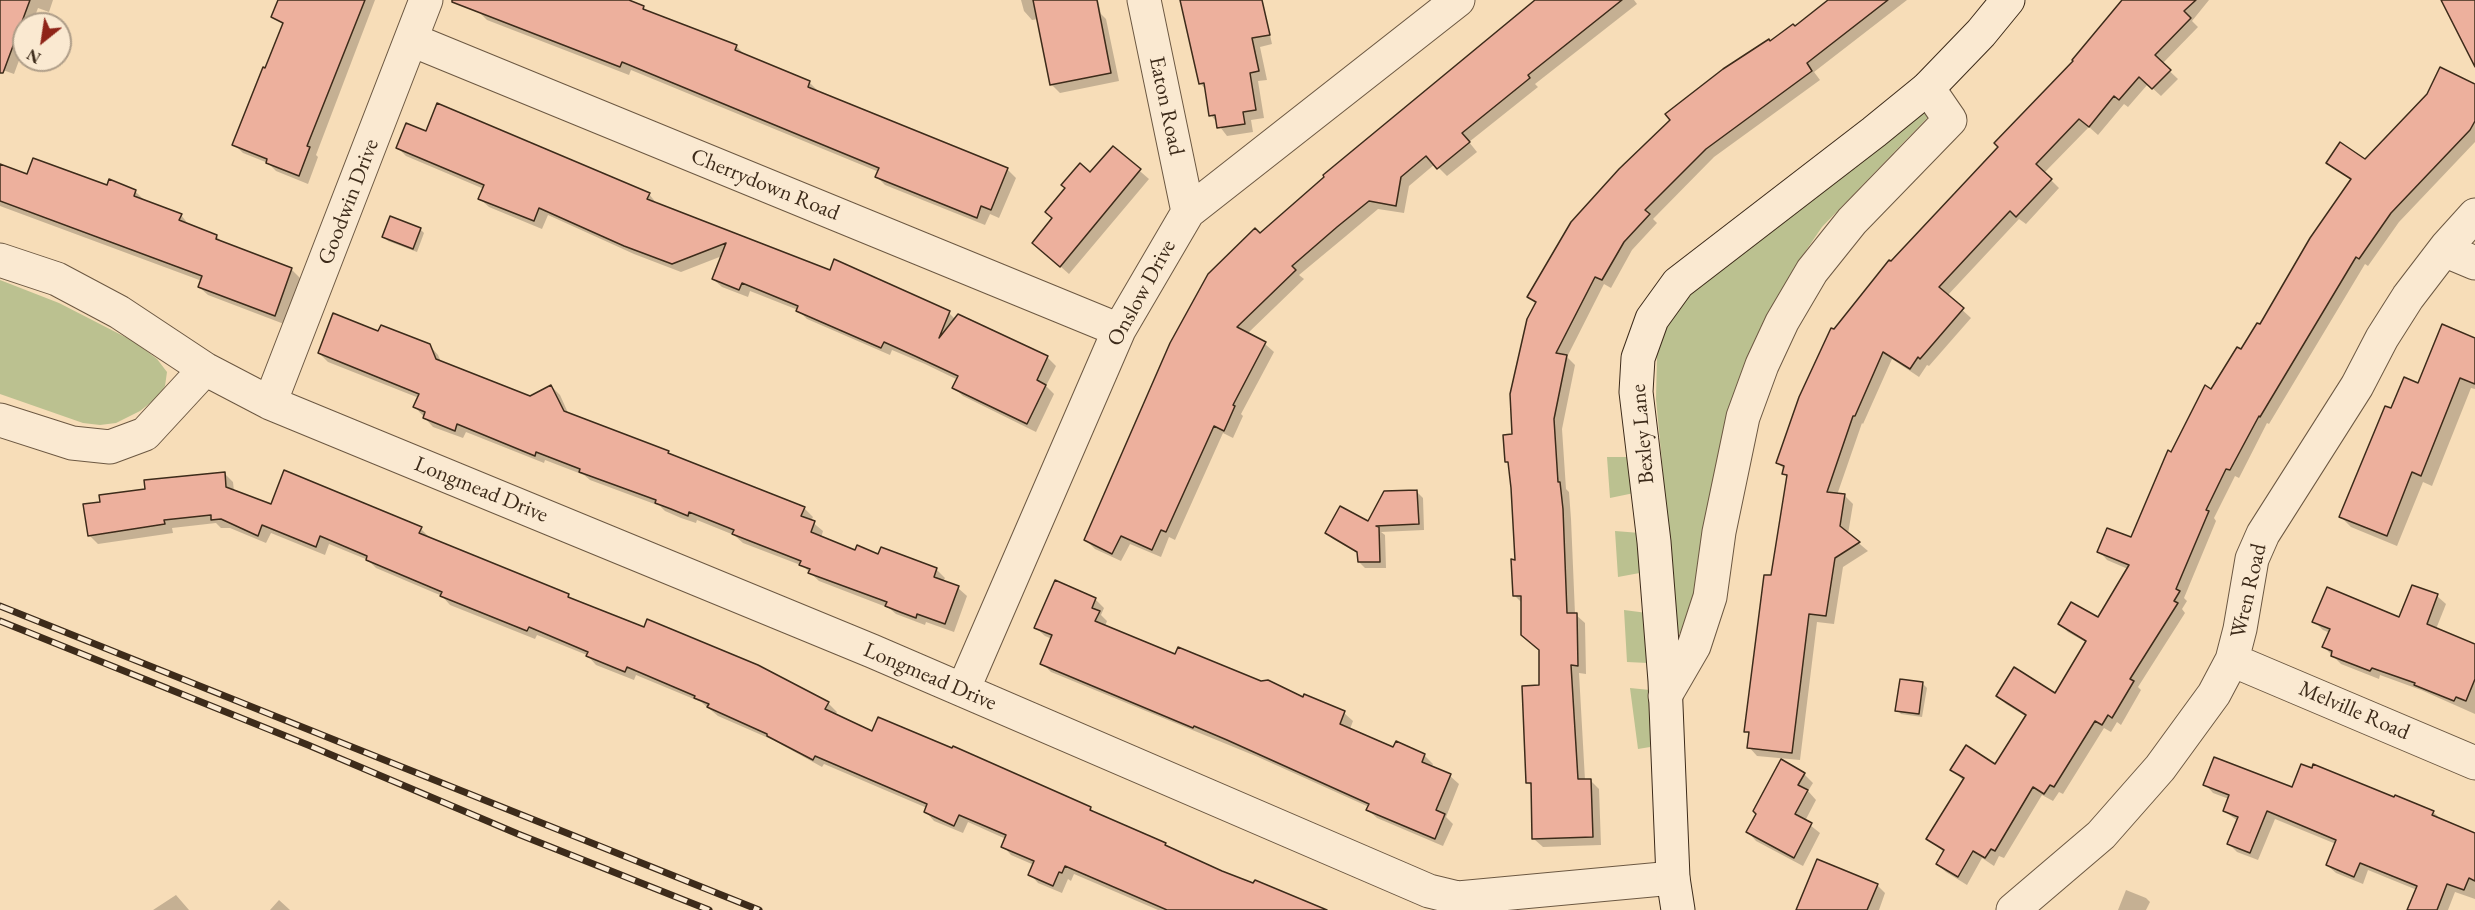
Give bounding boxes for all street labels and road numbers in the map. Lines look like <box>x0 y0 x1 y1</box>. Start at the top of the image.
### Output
street label: Eaton Road <box>1143 54 1189 158</box>
street label: Goodwin Drive <box>313 135 385 269</box>
street label: Cherrydown Road <box>687 143 843 227</box>
street label: Onslow Drive <box>1102 235 1182 351</box>
street label: Bexley Lane <box>1625 383 1661 485</box>
street label: Longmead Drive <box>410 451 552 529</box>
street label: Wren Road <box>2225 541 2273 641</box>
street label: Longmead Drive <box>860 637 1000 717</box>
street label: Melville Road <box>2295 676 2413 746</box>

